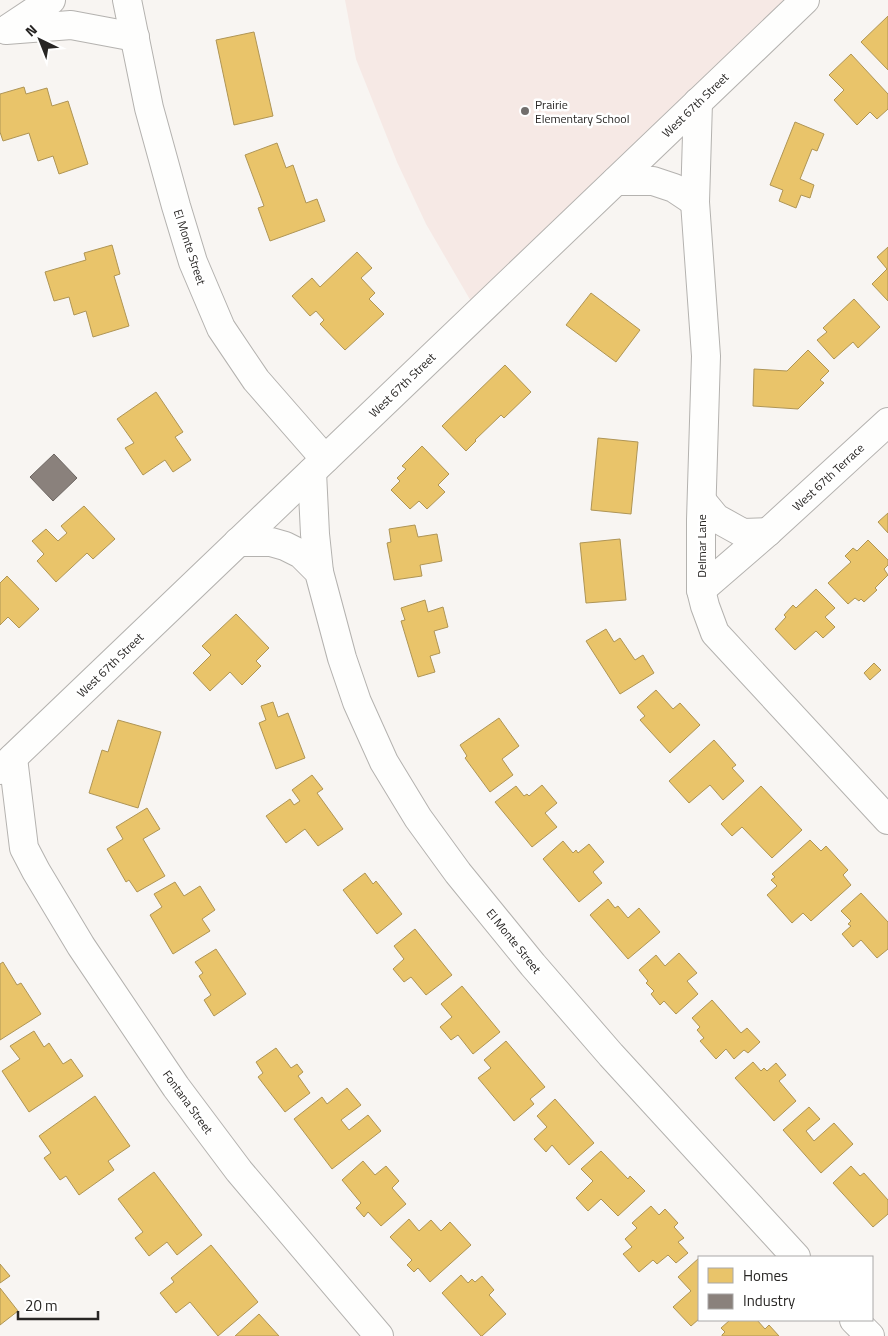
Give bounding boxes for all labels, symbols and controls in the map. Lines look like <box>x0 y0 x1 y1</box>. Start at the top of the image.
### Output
north arrow <box>15 15 65 65</box>
text: N <box>20 19 42 41</box>
street label: West 67th Street <box>657 68 733 142</box>
place label: Prairie Elementary School <box>535 95 629 128</box>
marker: Prairie Elementary School <box>519 105 531 117</box>
street label: El Monte Street <box>169 207 211 288</box>
street label: West 67th Street <box>364 348 440 422</box>
street label: West 67th Terrace <box>788 439 868 515</box>
street label: Delmar Lane <box>692 514 711 578</box>
street label: West 67th Street <box>72 628 148 702</box>
street label: El Monte Street <box>482 904 547 978</box>
street label: Fontana Street <box>158 1066 218 1139</box>
legend <box>698 1256 873 1321</box>
text: Homes <box>743 1264 788 1287</box>
scale bar <box>18 1288 98 1320</box>
text: Industry <box>743 1289 795 1312</box>
text: 20 m <box>25 1294 58 1317</box>

